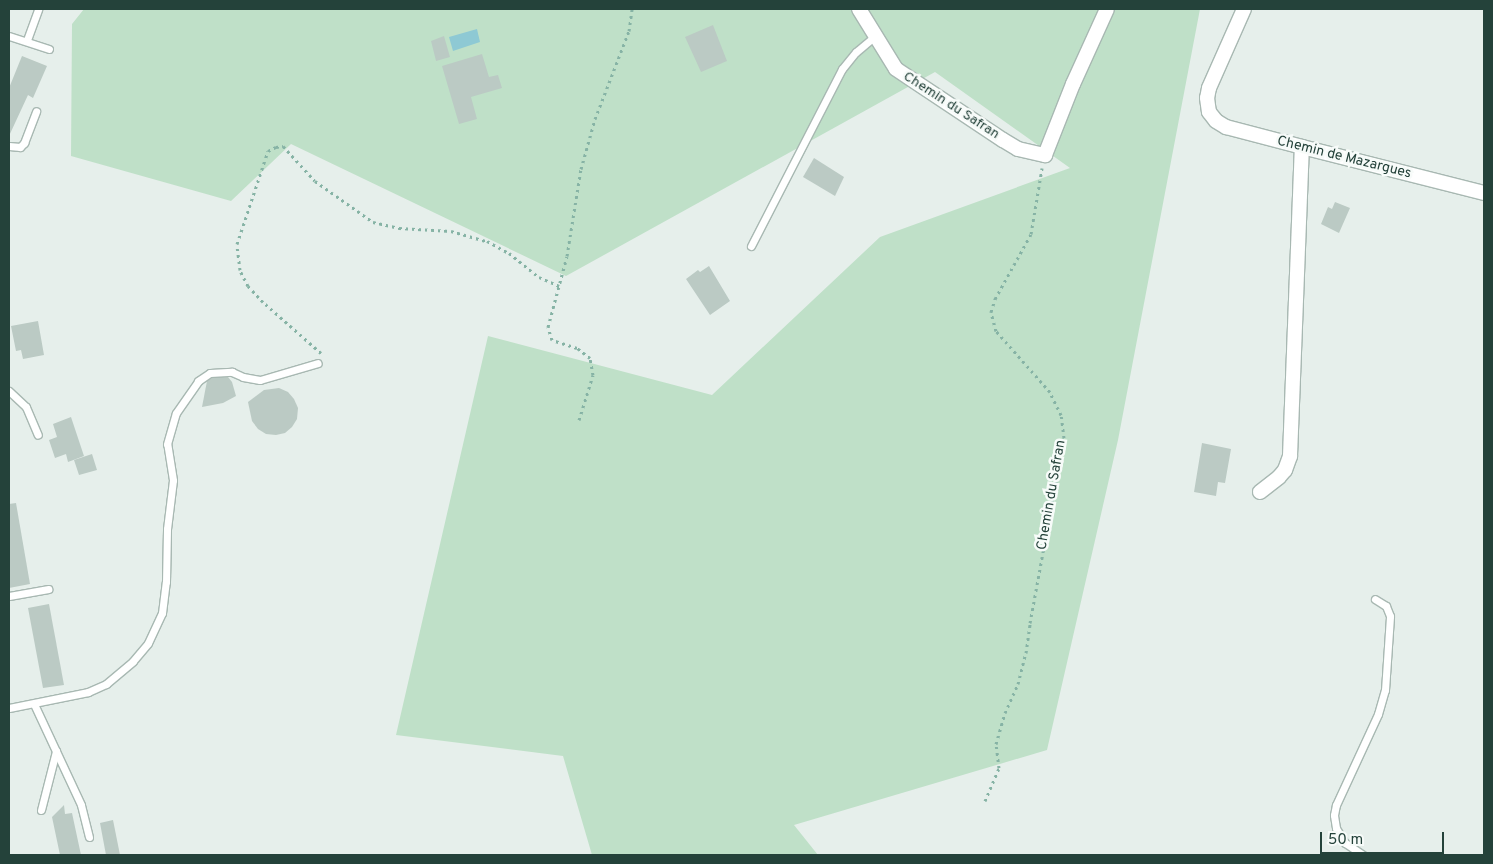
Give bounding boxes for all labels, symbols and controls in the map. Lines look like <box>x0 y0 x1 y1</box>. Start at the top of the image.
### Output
street label: Chemin du Safran <box>900 69 1002 143</box>
street label: Chemin de Mazargues <box>1275 133 1413 183</box>
street label: Chemin du Safran <box>1034 439 1070 551</box>
scale bar <box>1323 822 1447 854</box>
text: 50 m <box>1328 831 1363 850</box>

